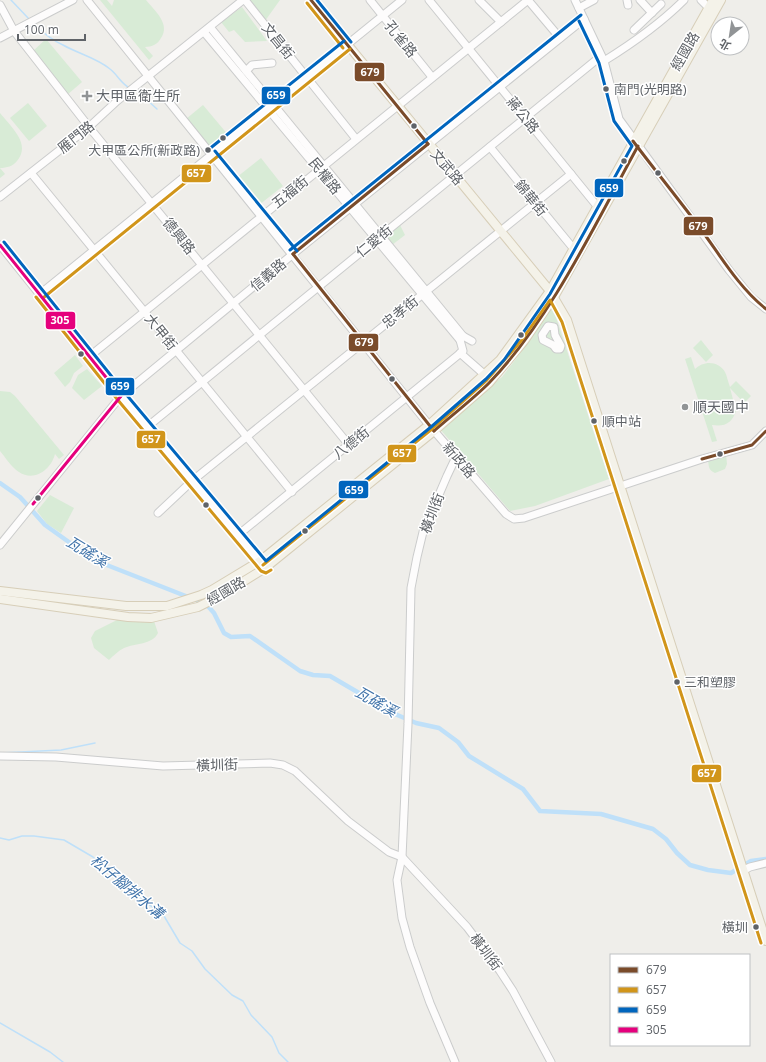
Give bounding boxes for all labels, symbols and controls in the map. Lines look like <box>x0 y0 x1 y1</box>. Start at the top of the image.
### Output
scale bar <box>18 16 85 42</box>
street label: 孔雀路 <box>381 16 422 61</box>
north arrow <box>710 16 750 56</box>
street label: 文昌街 <box>258 18 299 63</box>
text: 100 m <box>24 21 59 38</box>
street label: 經國路 <box>666 28 703 74</box>
text: 北 <box>716 36 733 54</box>
line badge: 679 <box>354 62 385 82</box>
text: 679 <box>361 64 379 79</box>
place label: 南門(光明路) <box>614 80 687 98</box>
marker: 南門(光明路) <box>601 84 611 94</box>
place label: 大甲區衛生所 <box>96 86 180 105</box>
line badge: 659 <box>261 86 291 105</box>
text: 659 <box>267 87 285 102</box>
marker: 大甲區衛生所 <box>81 90 93 102</box>
street label: 蔣公路 <box>503 92 544 137</box>
street label: 雁門路 <box>53 116 98 157</box>
unlabelled marker <box>409 121 419 131</box>
unlabelled marker <box>218 133 228 143</box>
place label: 大甲區公所(新政路) <box>88 141 200 159</box>
street label: 文武路 <box>427 144 468 189</box>
marker: 大甲區公所(新政路) <box>203 145 213 155</box>
street label: 民權路 <box>305 153 346 198</box>
unlabelled marker <box>619 156 629 166</box>
line badge: 657 <box>181 164 212 183</box>
text: 657 <box>187 165 205 180</box>
unlabelled marker <box>653 168 663 178</box>
street label: 五福街 <box>267 171 312 212</box>
street label: 錦華街 <box>511 175 552 220</box>
line badge: 659 <box>594 178 624 198</box>
text: 659 <box>600 180 618 195</box>
street label: 德興路 <box>159 213 200 258</box>
line badge: 679 <box>683 216 714 236</box>
text: 679 <box>689 218 707 233</box>
street label: 仁愛街 <box>351 220 396 261</box>
street label: 信義路 <box>245 254 290 295</box>
street label: 忠孝街 <box>377 291 422 332</box>
street label: 大甲街 <box>141 309 182 354</box>
line badge: 305 <box>45 311 76 330</box>
text: 305 <box>51 312 69 327</box>
unlabelled marker <box>516 330 526 340</box>
line badge: 679 <box>348 333 379 352</box>
text: 679 <box>355 334 373 349</box>
unlabelled marker <box>76 349 86 359</box>
unlabelled marker <box>387 374 397 384</box>
line badge: 659 <box>105 377 135 396</box>
text: 659 <box>111 378 129 393</box>
place label: 順天國中 <box>693 397 749 416</box>
marker: 順天國中 <box>680 402 690 412</box>
place label: 順中站 <box>602 412 641 430</box>
marker: 順中站 <box>589 416 599 426</box>
street label: 八德街 <box>328 422 373 463</box>
line badge: 657 <box>136 430 166 449</box>
text: 657 <box>142 431 160 446</box>
street label: 新政路 <box>439 437 480 482</box>
line badge: 657 <box>387 444 417 463</box>
text: 657 <box>393 445 411 460</box>
unlabelled marker <box>715 449 725 459</box>
line badge: 659 <box>338 480 369 499</box>
text: 659 <box>345 482 363 497</box>
street label: 橫圳街 <box>415 490 448 536</box>
unlabelled marker <box>33 493 43 503</box>
unlabelled marker <box>201 500 211 510</box>
unlabelled marker <box>300 526 310 536</box>
water label: 瓦磘溪 <box>63 531 114 572</box>
street label: 經國路 <box>203 572 249 609</box>
place label: 三和塑膠 <box>684 673 736 691</box>
marker: 三和塑膠 <box>672 677 682 687</box>
water label: 瓦磘溪 <box>352 681 403 722</box>
street label: 橫圳街 <box>196 754 238 775</box>
line badge: 657 <box>691 764 722 783</box>
text: 657 <box>698 765 716 780</box>
water label: 松仔腳排水溝 <box>87 850 170 924</box>
place label: 橫圳 <box>722 918 748 936</box>
marker: 橫圳 <box>751 922 761 932</box>
street label: 橫圳街 <box>466 929 507 974</box>
legend <box>610 954 750 1046</box>
text: 679 <box>646 961 667 978</box>
text: 657 <box>646 981 667 998</box>
text: 659 <box>646 1001 667 1018</box>
text: 305 <box>646 1021 667 1038</box>

